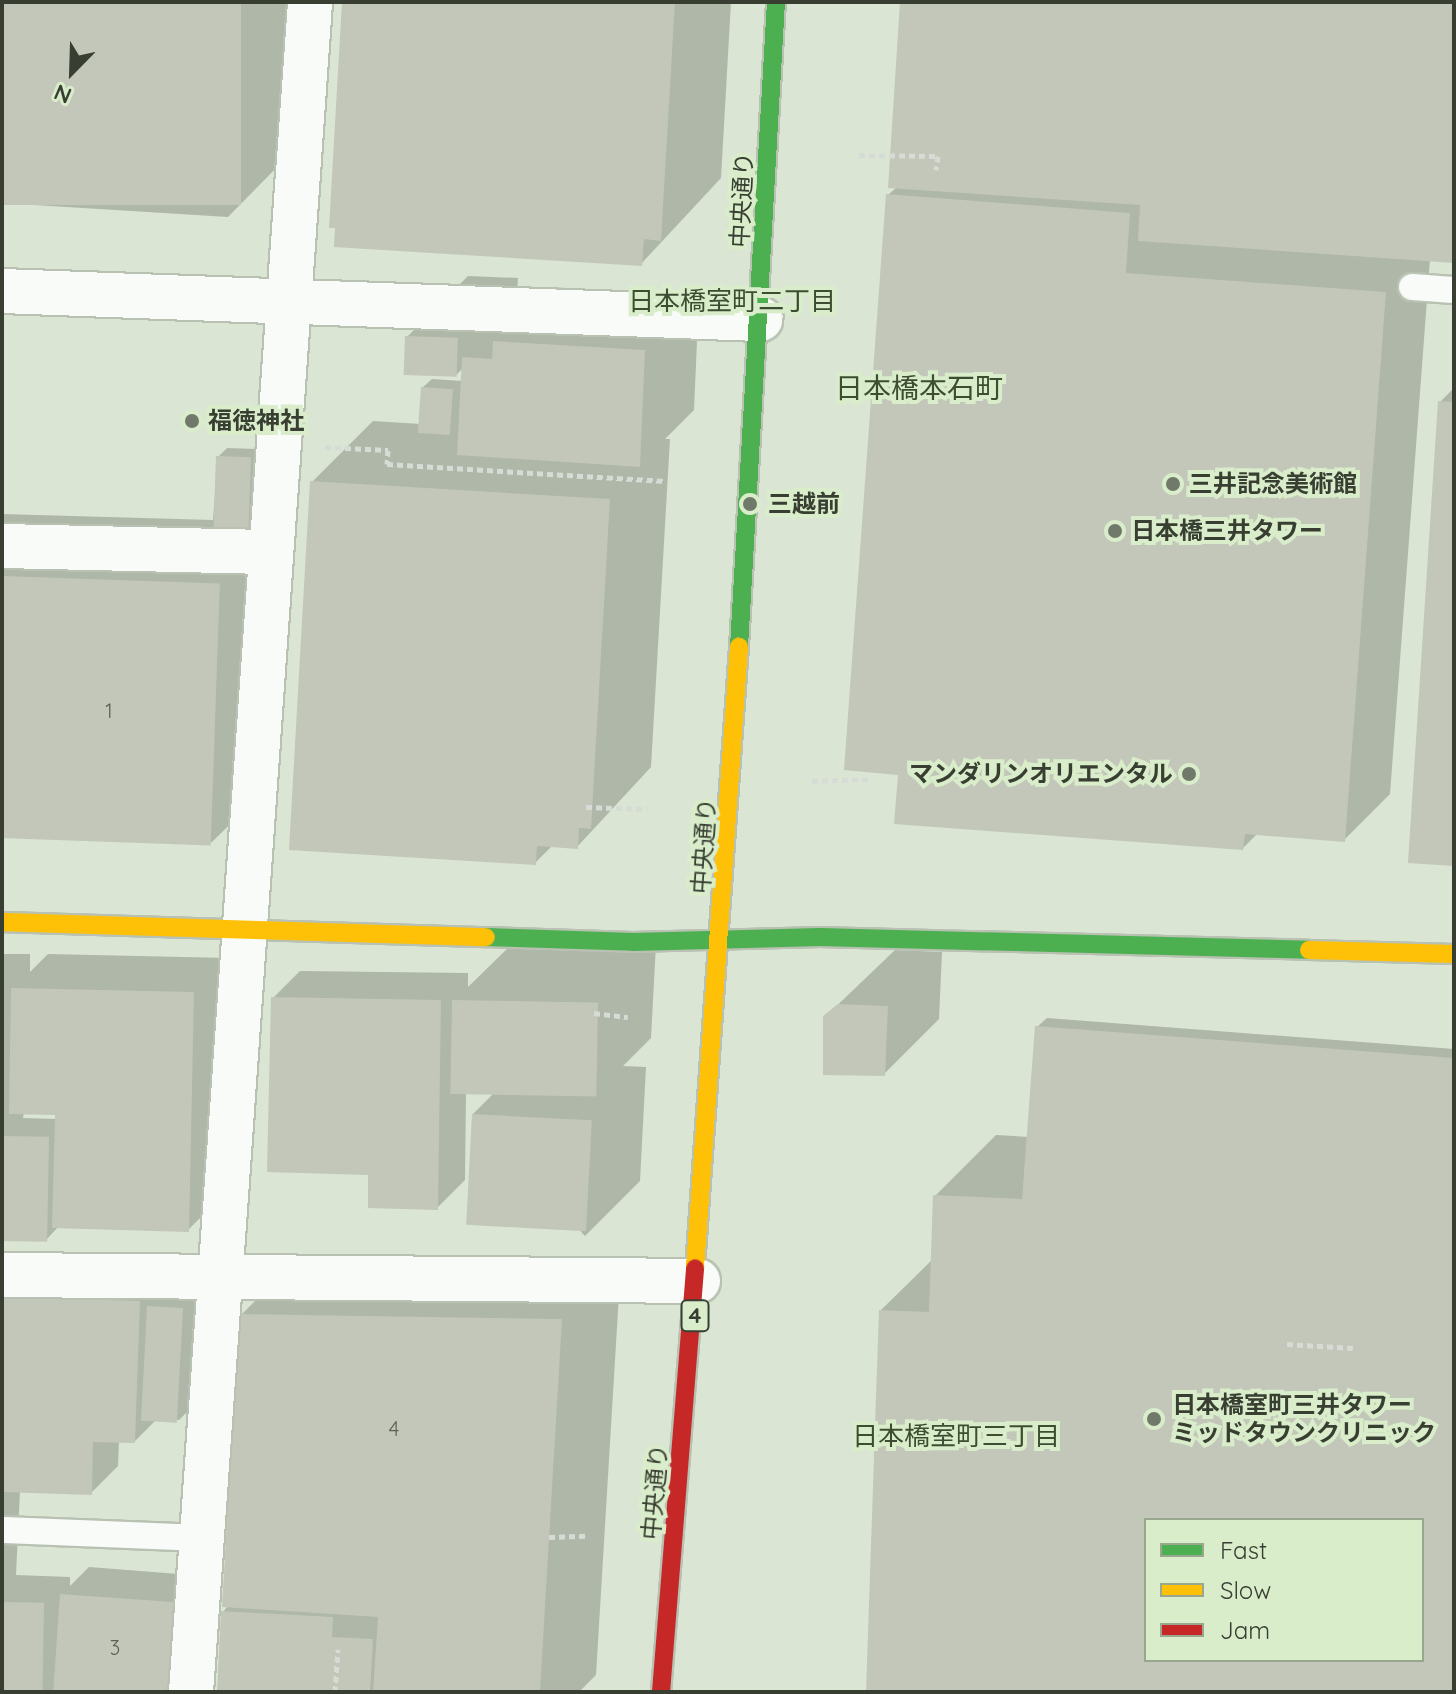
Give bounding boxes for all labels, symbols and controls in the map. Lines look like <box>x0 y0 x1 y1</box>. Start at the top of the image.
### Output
north arrow <box>32 32 112 112</box>
text: N <box>50 78 76 110</box>
street label: 中央通り <box>725 151 759 249</box>
district label: 日本橋室町二丁目 <box>628 285 836 317</box>
district label: 日本橋本石町 <box>835 371 1003 405</box>
place label: 福徳神社 <box>208 407 304 435</box>
marker: 福徳神社 <box>183 412 201 430</box>
place label: 三井記念美術館 <box>1189 470 1357 498</box>
marker: 三井記念美術館 <box>1164 475 1182 493</box>
place label: 三越前 <box>768 490 840 518</box>
marker: 三越前 <box>739 493 761 515</box>
place label: 日本橋三井タワー <box>1131 517 1323 545</box>
marker: 日本橋三井タワー <box>1106 522 1124 540</box>
house number: 1 <box>105 698 113 722</box>
place label: マンダリンオリエンタル <box>909 760 1173 788</box>
marker: マンダリンオリエンタル <box>1180 765 1198 783</box>
street label: 中央通り <box>686 797 722 895</box>
road number: 4 <box>679 1298 711 1334</box>
place label: 日本橋室町三井タワー ミッドタウンクリニック <box>1172 1391 1436 1447</box>
marker: 日本橋室町三井タワー ミッドタウンクリニック <box>1143 1408 1165 1430</box>
house number: 4 <box>389 1416 399 1440</box>
district label: 日本橋室町三丁目 <box>852 1420 1060 1452</box>
street label: 中央通り <box>636 1443 674 1541</box>
legend <box>1144 1518 1424 1662</box>
text: Fast <box>1220 1535 1267 1565</box>
text: Slow <box>1220 1575 1271 1605</box>
text: Jam <box>1220 1615 1270 1645</box>
house number: 3 <box>110 1635 120 1659</box>

